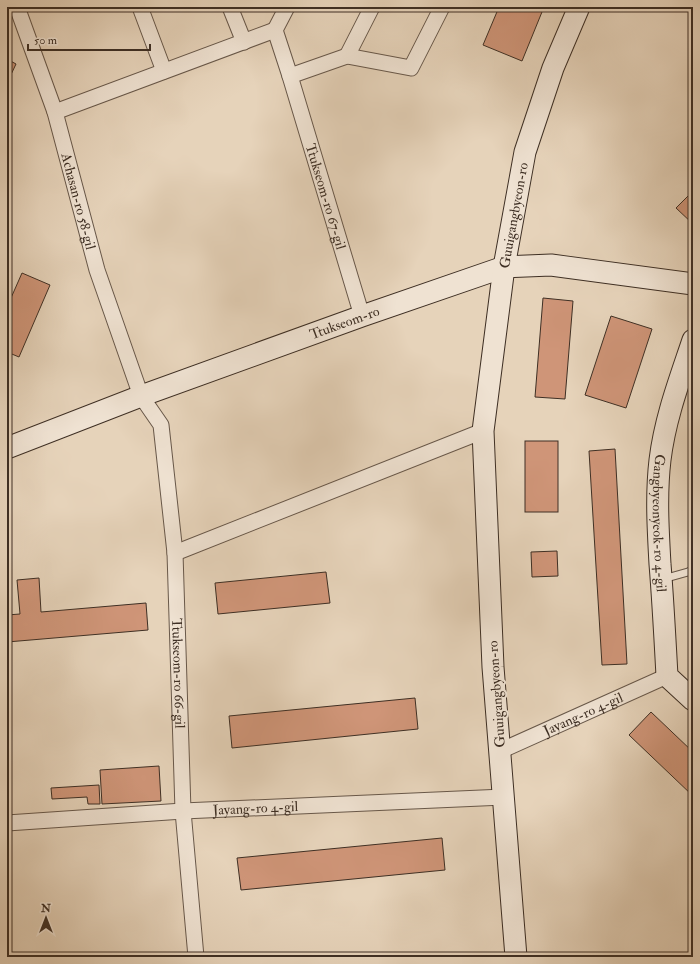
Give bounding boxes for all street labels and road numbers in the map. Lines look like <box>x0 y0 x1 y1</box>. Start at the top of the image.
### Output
street label: Ttukseom-ro 67-gil <box>302 142 350 252</box>
street label: Achasan-ro 58-gil <box>57 150 99 252</box>
street label: Guuigangbyeon-ro <box>496 161 532 270</box>
street label: Ttukseom-ro <box>307 303 382 343</box>
street label: Gangbyeonyeok-ro 4-gil <box>648 453 670 593</box>
street label: Ttukseom-ro 66-gil <box>168 618 188 729</box>
street label: Guuigangbyeon-ro <box>484 640 510 748</box>
street label: Jayang-ro 4-gil <box>540 689 626 740</box>
street label: Jayang-ro 4-gil <box>211 798 299 819</box>

